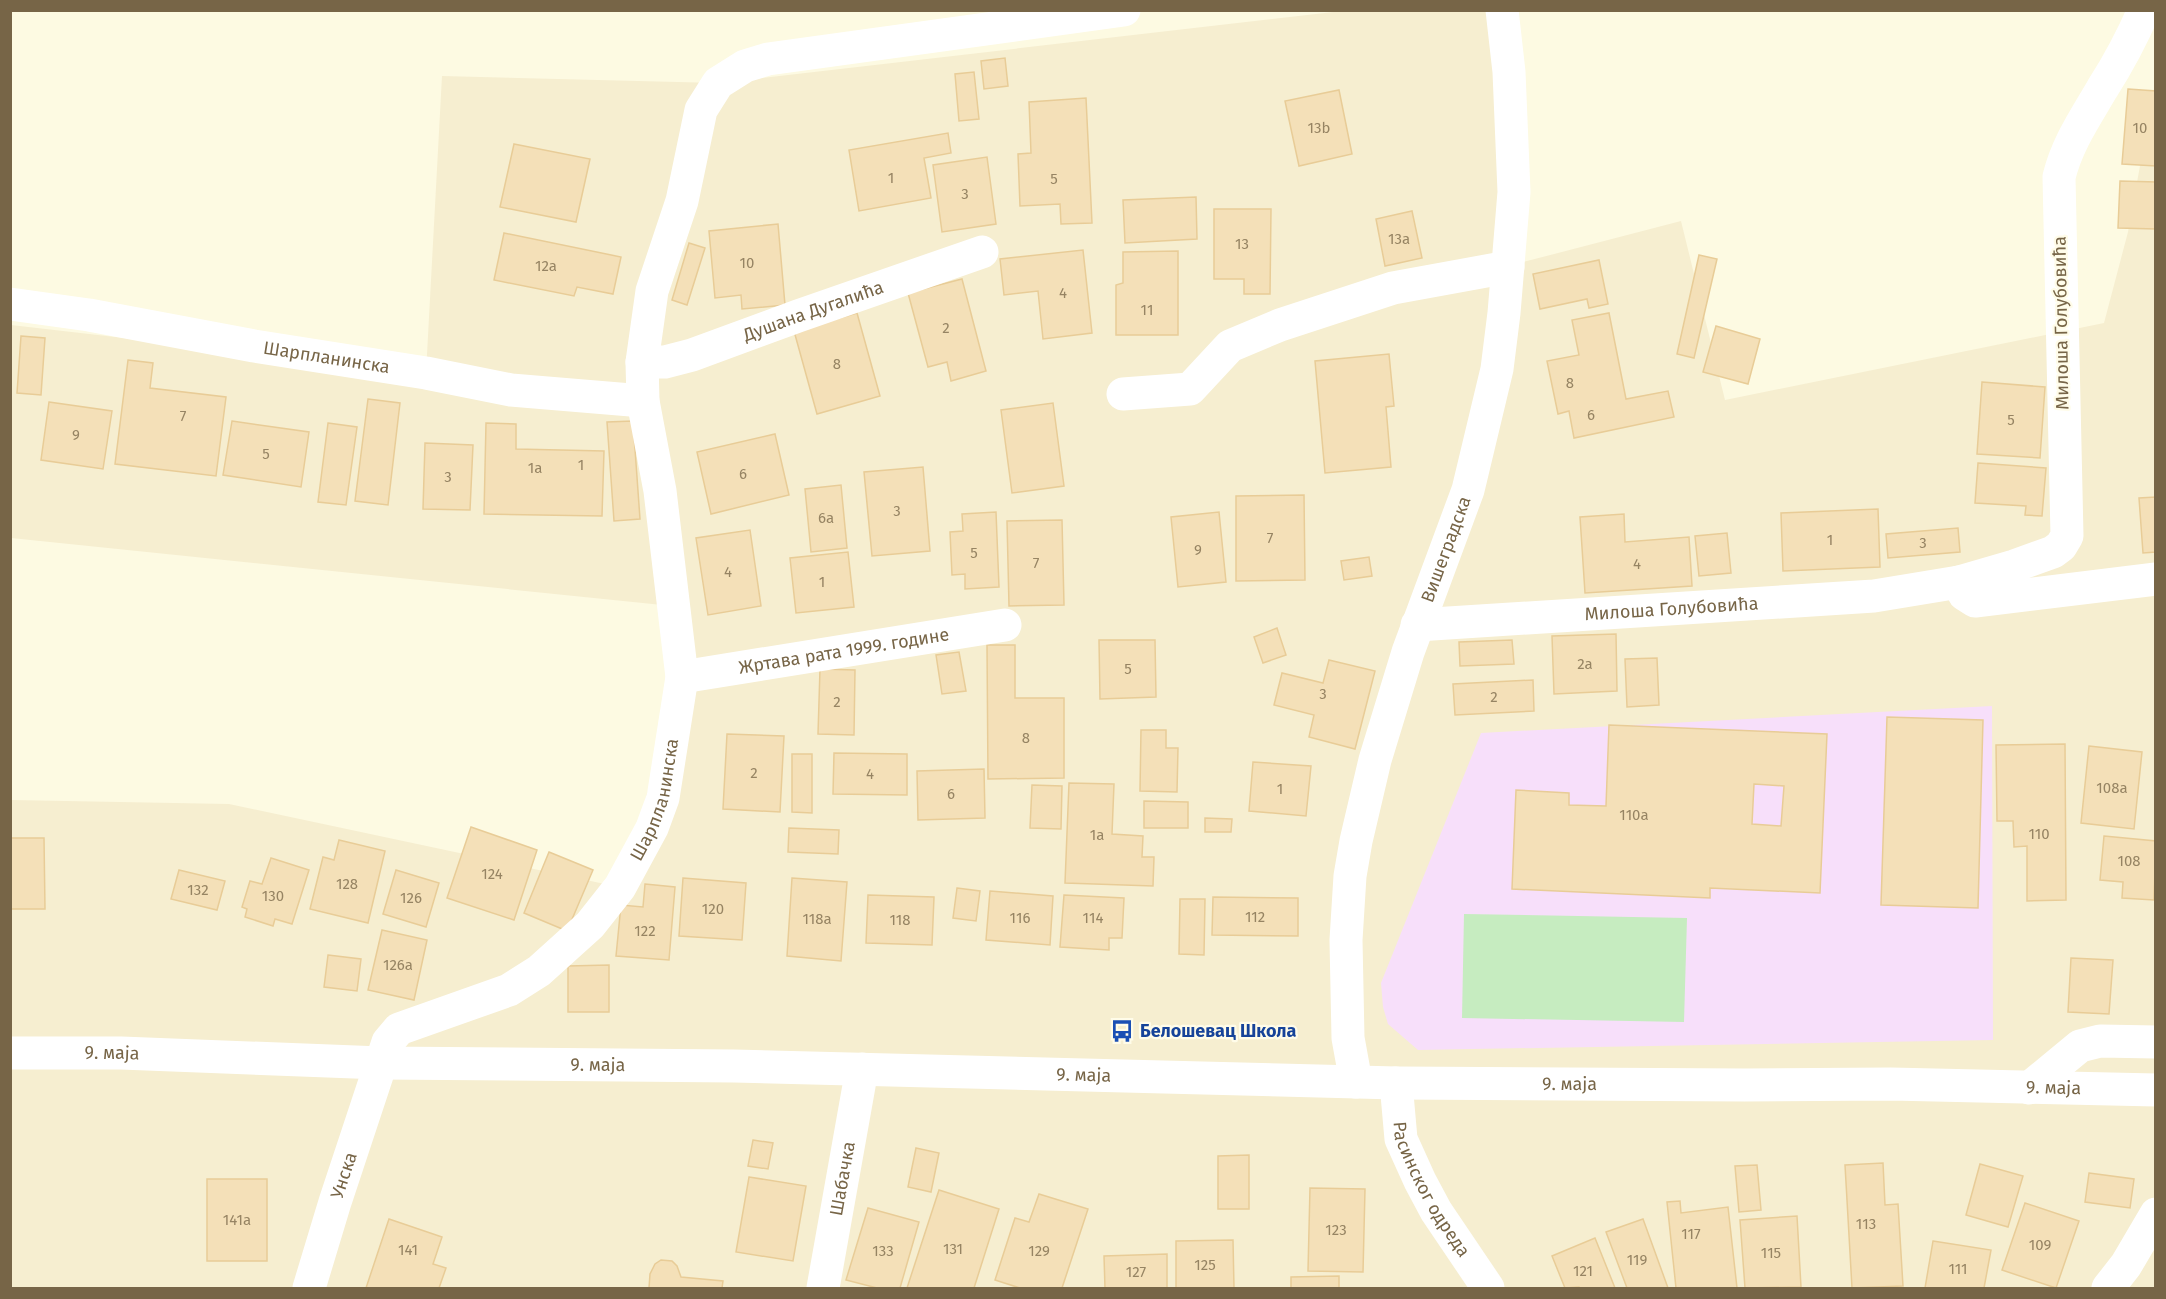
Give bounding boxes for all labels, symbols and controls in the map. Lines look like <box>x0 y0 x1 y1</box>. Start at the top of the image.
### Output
house number: 13b <box>1308 119 1330 137</box>
house number: 10 <box>2133 119 2147 137</box>
house number: 1 <box>888 169 894 187</box>
house number: 5 <box>1050 170 1058 188</box>
house number: 3 <box>961 185 969 203</box>
house number: 13a <box>1388 230 1410 248</box>
house number: 13 <box>1235 235 1249 253</box>
street label: Милоша Голубовића <box>2048 236 2074 410</box>
house number: 10 <box>740 254 754 272</box>
house number: 12a <box>535 257 557 275</box>
street label: Душана Дугалића <box>739 276 887 347</box>
house number: 4 <box>1059 284 1067 302</box>
house number: 11 <box>1141 301 1153 319</box>
house number: 2 <box>942 319 950 337</box>
street label: Шарпланинска <box>262 337 391 378</box>
house number: 8 <box>833 355 841 373</box>
house number: 8 <box>1566 374 1574 392</box>
house number: 6 <box>1587 406 1595 424</box>
house number: 7 <box>180 407 187 425</box>
house number: 5 <box>2007 411 2015 429</box>
house number: 9 <box>72 426 80 444</box>
house number: 5 <box>262 445 270 463</box>
house number: 1 <box>578 456 584 474</box>
house number: 1a <box>528 459 542 477</box>
house number: 6 <box>739 465 747 483</box>
house number: 3 <box>444 468 452 486</box>
street label: Вишеградска <box>1416 493 1476 605</box>
house number: 3 <box>893 502 901 520</box>
house number: 6a <box>818 509 834 527</box>
house number: 7 <box>1267 529 1274 547</box>
house number: 1 <box>1827 531 1833 549</box>
house number: 3 <box>1919 534 1927 552</box>
house number: 9 <box>1194 541 1202 559</box>
house number: 5 <box>970 544 978 562</box>
house number: 7 <box>1033 554 1040 572</box>
house number: 4 <box>1633 555 1641 573</box>
house number: 4 <box>724 563 732 581</box>
house number: 1 <box>819 573 825 591</box>
street label: Милоша Голубовића <box>1584 592 1759 625</box>
street label: Жртава рата 1999. године <box>737 623 951 679</box>
house number: 2a <box>1577 655 1593 673</box>
house number: 5 <box>1124 660 1132 678</box>
house number: 3 <box>1319 685 1327 703</box>
house number: 2 <box>1490 688 1498 706</box>
house number: 2 <box>833 693 841 711</box>
house number: 8 <box>1022 729 1030 747</box>
street label: Шарпланинска <box>625 737 683 865</box>
house number: 2 <box>750 764 758 782</box>
house number: 4 <box>866 765 874 783</box>
house number: 108a <box>2096 779 2128 797</box>
house number: 1 <box>1277 780 1283 798</box>
house number: 6 <box>947 785 955 803</box>
house number: 110a <box>1619 806 1649 824</box>
house number: 110 <box>2028 825 2050 843</box>
house number: 1a <box>1090 826 1104 844</box>
house number: 108 <box>2117 852 2141 870</box>
house number: 124 <box>481 865 503 883</box>
house number: 128 <box>336 875 358 893</box>
house number: 132 <box>187 881 209 899</box>
house number: 130 <box>262 887 284 905</box>
house number: 126 <box>400 889 422 907</box>
house number: 120 <box>702 900 724 918</box>
house number: 112 <box>1245 908 1265 926</box>
house number: 116 <box>1010 909 1030 927</box>
house number: 114 <box>1083 909 1103 927</box>
house number: 118a <box>802 910 832 928</box>
house number: 118 <box>889 911 911 929</box>
house number: 122 <box>634 922 656 940</box>
house number: 126a <box>383 956 413 974</box>
bus stop icon: Белошевац Школа <box>1109 1018 1135 1044</box>
place label: Белошевац Школа <box>1140 1020 1297 1042</box>
street label: 9. маја <box>84 1042 140 1065</box>
street label: 9. маја <box>570 1054 625 1076</box>
street label: 9. маја <box>1056 1063 1112 1087</box>
street label: 9. маја <box>1542 1073 1597 1095</box>
street label: 9. маја <box>2026 1076 2081 1099</box>
street label: Расинског одреда <box>1388 1120 1475 1261</box>
street label: Шабачка <box>825 1140 860 1218</box>
street label: Унска <box>326 1149 362 1201</box>
house number: 141a <box>223 1211 251 1229</box>
house number: 113 <box>1856 1215 1876 1233</box>
house number: 123 <box>1325 1221 1347 1239</box>
house number: 117 <box>1681 1225 1701 1243</box>
house number: 109 <box>2029 1236 2051 1254</box>
house number: 131 <box>943 1240 963 1258</box>
house number: 141 <box>398 1241 418 1259</box>
house number: 133 <box>872 1242 894 1260</box>
house number: 129 <box>1028 1242 1050 1260</box>
house number: 115 <box>1761 1244 1781 1262</box>
house number: 119 <box>1627 1251 1647 1269</box>
house number: 125 <box>1194 1256 1216 1274</box>
house number: 111 <box>1948 1260 1968 1278</box>
house number: 121 <box>1573 1262 1593 1280</box>
house number: 127 <box>1126 1263 1147 1281</box>

